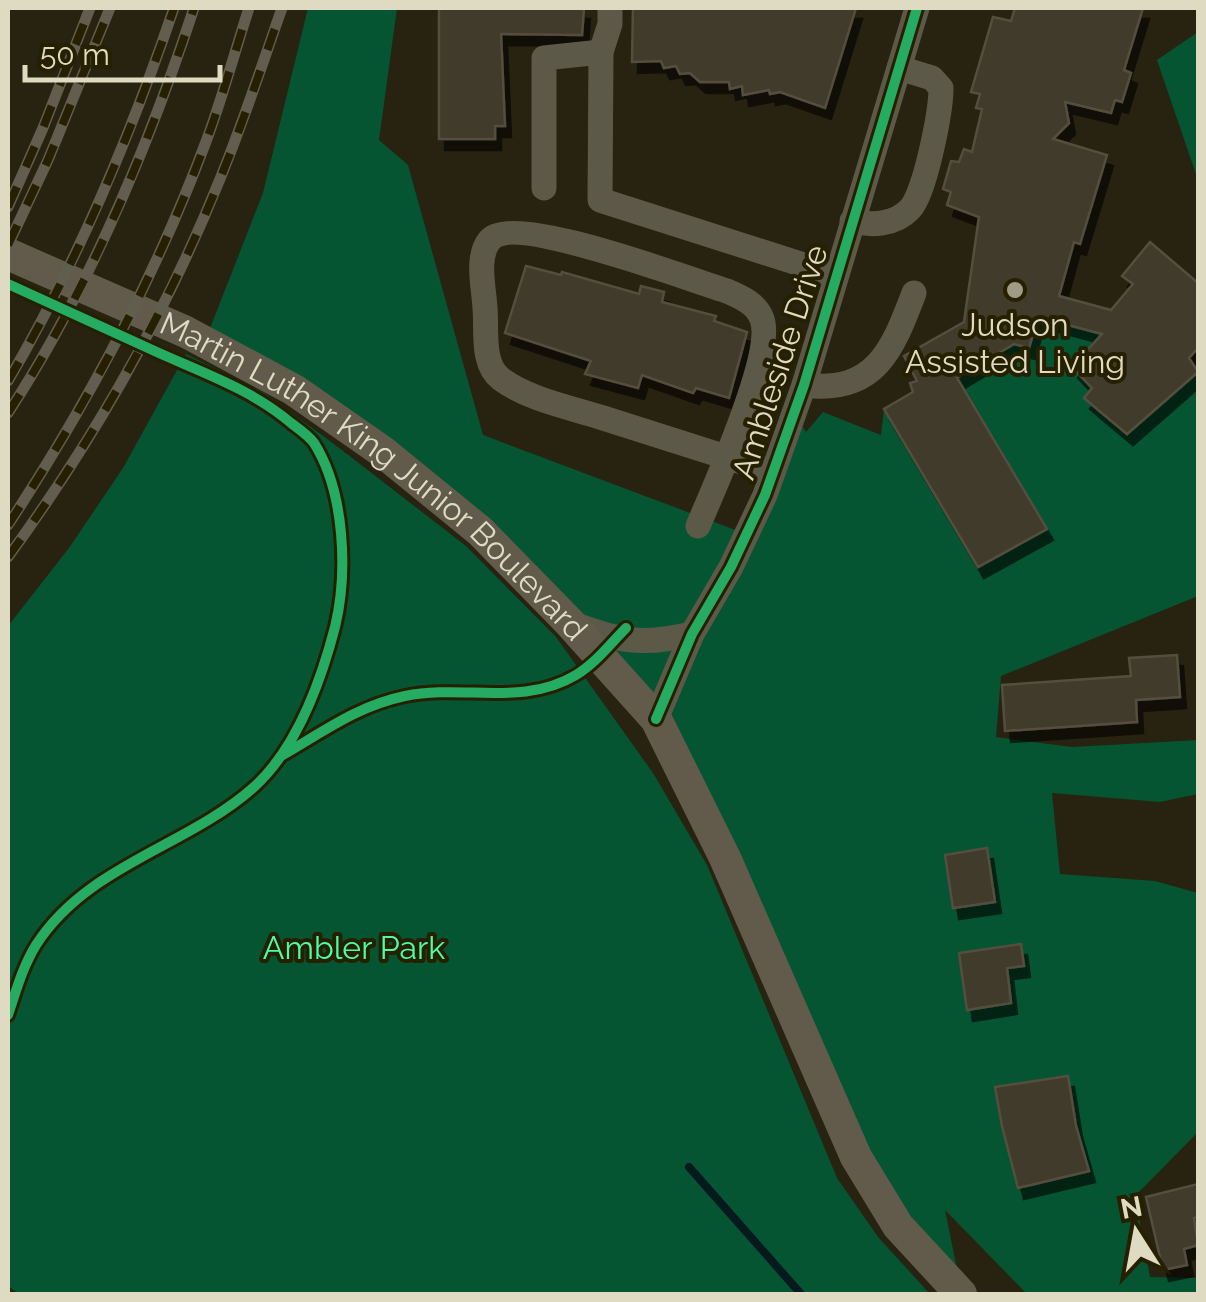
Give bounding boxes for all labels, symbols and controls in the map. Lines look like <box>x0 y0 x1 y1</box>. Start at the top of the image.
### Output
scale bar <box>25 20 220 82</box>
text: 50 m <box>40 37 110 72</box>
street label: Ambleside Drive <box>724 240 835 484</box>
marker: Judson Assisted Living <box>1004 279 1026 301</box>
street label: Martin Luther King Junior Boulevard <box>155 304 595 647</box>
place label: Judson Assisted Living <box>905 306 1125 380</box>
park label: Ambler Park <box>263 929 445 966</box>
north arrow <box>1086 1182 1186 1282</box>
text: N <box>1118 1190 1145 1226</box>

